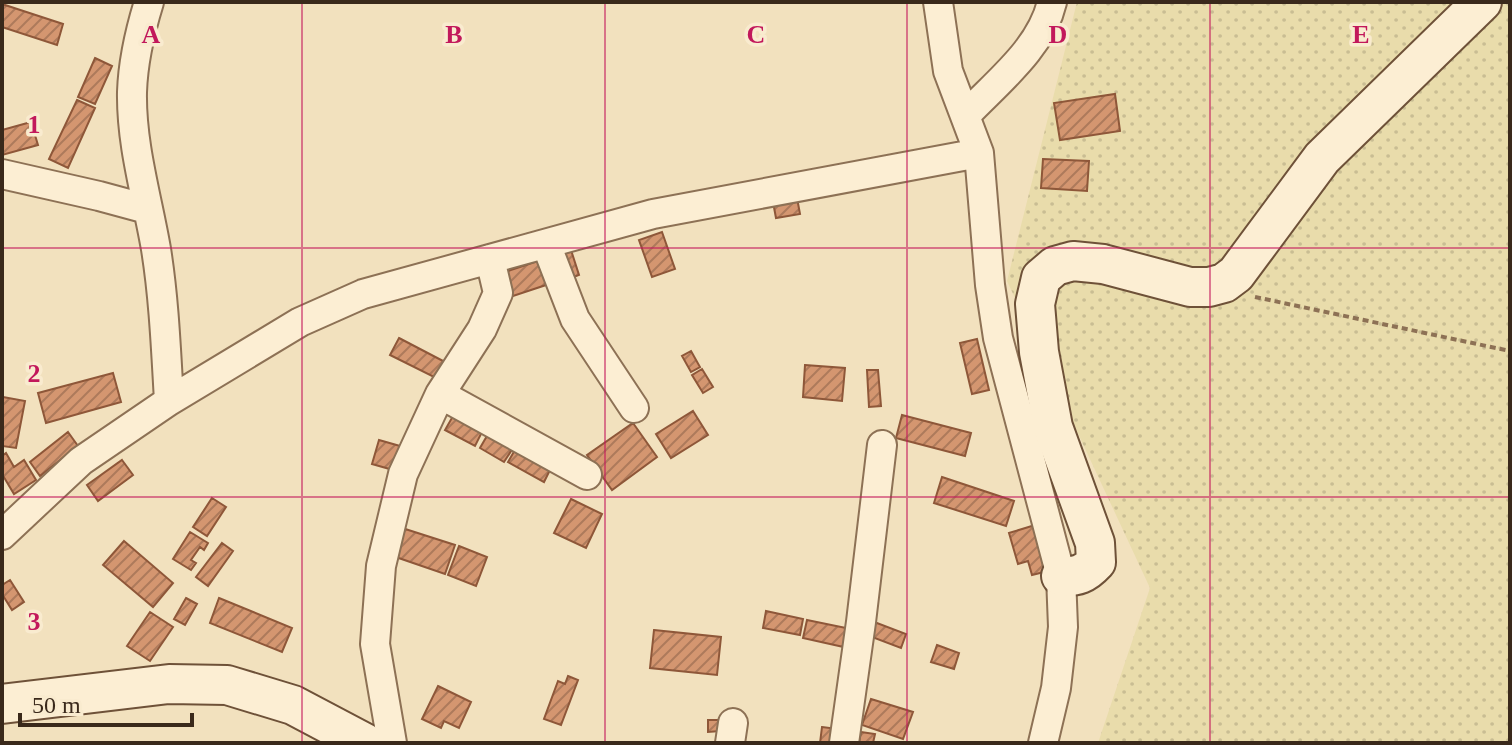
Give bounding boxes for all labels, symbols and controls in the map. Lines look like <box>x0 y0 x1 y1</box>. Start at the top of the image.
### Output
text: A <box>142 20 161 49</box>
text: B <box>445 20 463 49</box>
text: C <box>747 20 765 49</box>
text: D <box>1049 20 1067 49</box>
text: E <box>1352 20 1370 49</box>
text: 1 <box>28 110 41 139</box>
text: 2 <box>28 359 41 388</box>
text: 3 <box>28 607 41 636</box>
scale bar <box>20 677 192 727</box>
text: 50 m <box>32 692 81 718</box>

